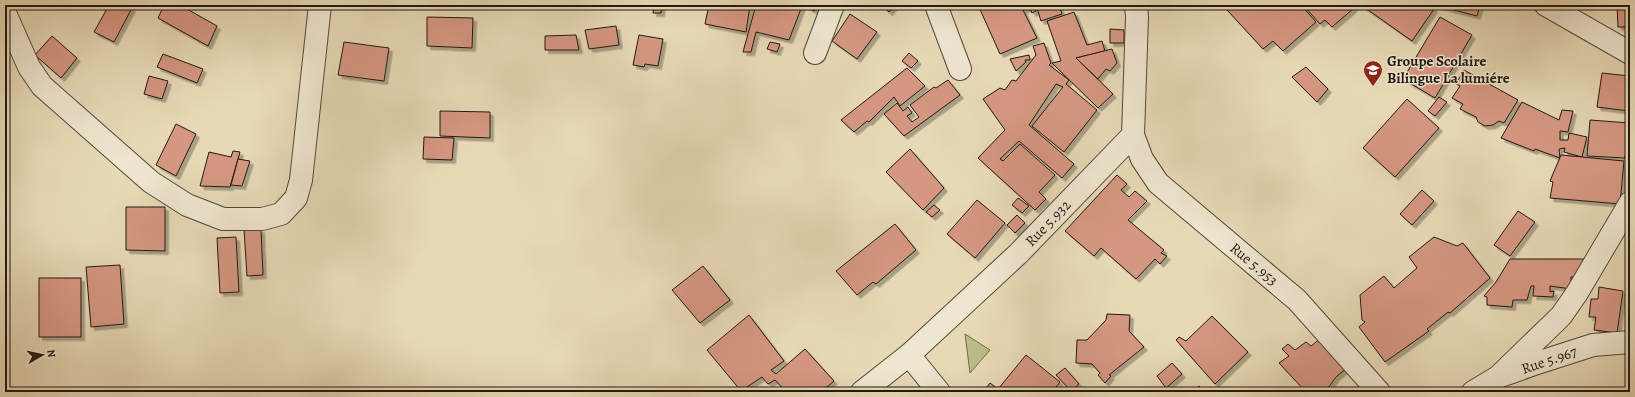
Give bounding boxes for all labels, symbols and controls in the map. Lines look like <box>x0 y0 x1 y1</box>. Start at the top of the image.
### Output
place label: Groupe Scolaire Bilingue La lumiére <box>1387 51 1510 88</box>
school or university icon: Groupe Scolaire Bilingue La lumiére <box>1362 59 1384 87</box>
street label: Rue 5.932 <box>1021 195 1075 251</box>
street label: Rue 5.953 <box>1226 238 1282 290</box>
north arrow <box>22 335 62 375</box>
street label: Rue 5.967 <box>1519 341 1580 379</box>
text: N <box>43 348 59 359</box>

